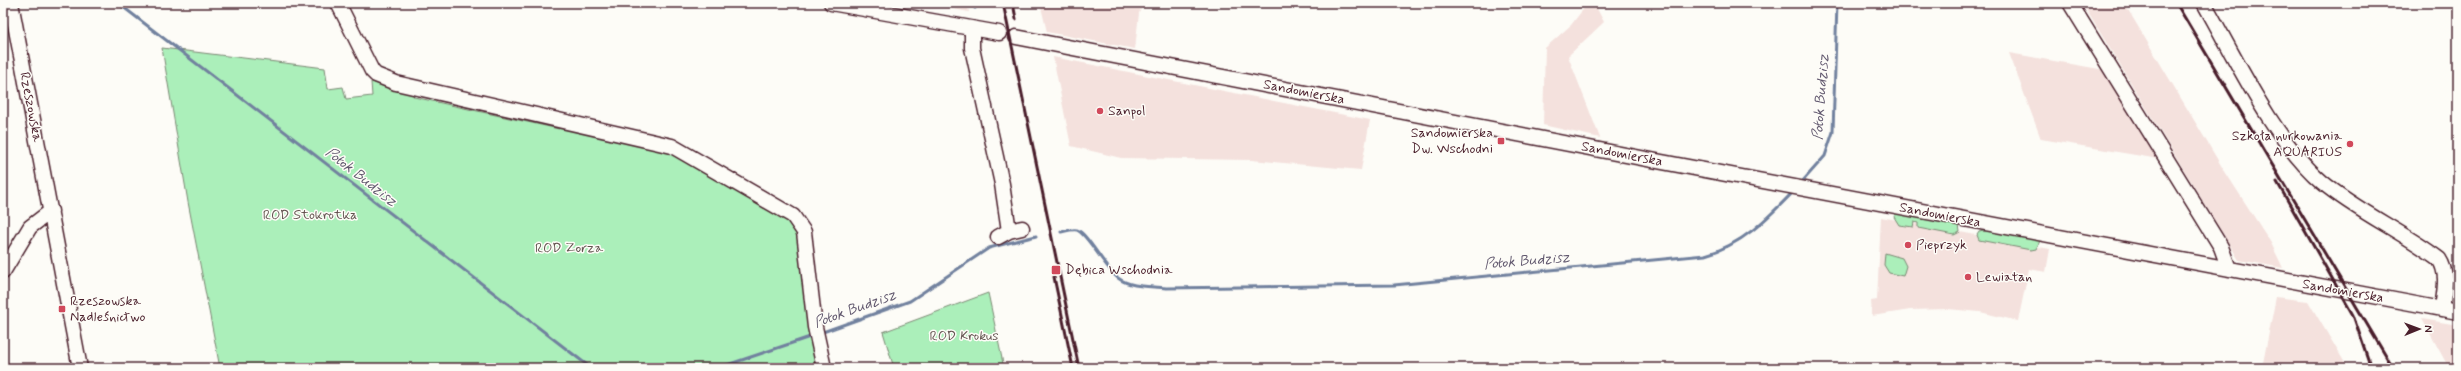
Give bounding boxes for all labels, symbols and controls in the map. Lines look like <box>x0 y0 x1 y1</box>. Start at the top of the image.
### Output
water label: Potok Budzisz <box>1808 53 1834 141</box>
street label: Rzeszowska <box>15 71 47 144</box>
street label: Sandomierska <box>1262 75 1346 109</box>
place label: Sanpol <box>1108 102 1146 120</box>
marker: Sanpol <box>1095 106 1105 116</box>
place label: Sandomierska Dw. Wschodni <box>1411 124 1493 158</box>
place label: Szkoła nurkowania AQUARIUS <box>2232 127 2343 161</box>
marker: Sandomierska Dw. Wschodni <box>1496 136 1506 146</box>
street label: Sandomierska <box>1580 137 1664 171</box>
marker: Szkoła nurkowania AQUARIUS <box>2345 139 2355 149</box>
water label: Potok Budzisz <box>321 143 401 211</box>
street label: Sandomierska <box>1898 198 1982 232</box>
park label: ROD Stokrotka <box>263 206 357 224</box>
place label: Pieprzyk <box>1916 236 1967 254</box>
park label: ROD Zorza <box>535 239 604 257</box>
marker: Pieprzyk <box>1903 240 1913 250</box>
water label: Potok Budzisz <box>1483 247 1571 275</box>
place label: Dębica Wschodnia <box>1065 261 1173 279</box>
marker: Dębica Wschodnia <box>1050 264 1062 276</box>
place label: Lewiatan <box>1976 268 2032 286</box>
marker: Lewiatan <box>1963 272 1973 282</box>
street label: Sandomierska <box>2301 275 2385 307</box>
water label: Potok Budzisz <box>811 285 899 333</box>
place label: Rzeszowska Nadleśnictwo <box>70 292 146 326</box>
marker: Rzeszowska Nadleśnictwo <box>57 304 67 314</box>
north arrow <box>2399 309 2439 349</box>
text: N <box>2421 325 2435 333</box>
park label: ROD Krokus <box>929 327 999 345</box>

